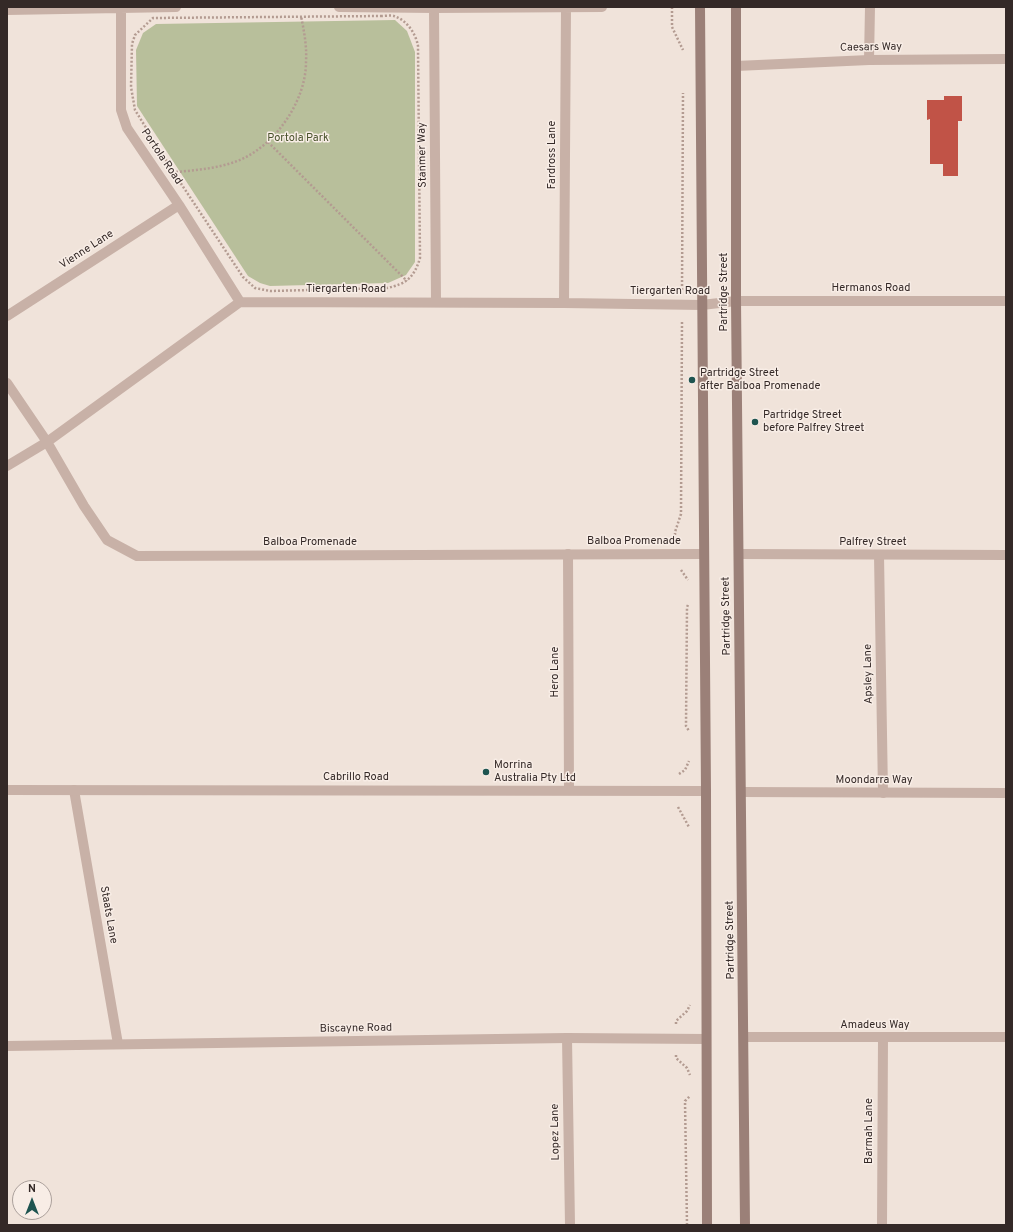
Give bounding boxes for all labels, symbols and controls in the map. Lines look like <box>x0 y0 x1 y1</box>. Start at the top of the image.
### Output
street label: Caesars Way <box>840 41 902 55</box>
street label: Fardross Lane <box>546 121 560 189</box>
street label: Stanmer Way <box>416 122 430 188</box>
street label: Portola Road <box>138 127 184 187</box>
park label: Portola Park <box>267 132 329 146</box>
street label: Vienne Lane <box>58 228 116 272</box>
street label: Partridge Street <box>718 253 732 331</box>
street label: Hermanos Road <box>832 282 910 296</box>
street label: Tiergarten Road <box>306 283 386 297</box>
street label: Tiergarten Road <box>630 285 710 299</box>
place label: Partridge Street after Balboa Promenade <box>700 367 820 393</box>
marker: Partridge Street after Balboa Promenade <box>687 375 697 385</box>
place label: Partridge Street before Palfrey Street <box>763 409 864 435</box>
marker: Partridge Street before Palfrey Street <box>750 417 760 427</box>
street label: Balboa Promenade <box>587 535 681 549</box>
street label: Balboa Promenade <box>263 536 357 550</box>
street label: Palfrey Street <box>839 536 907 550</box>
street label: Partridge Street <box>720 576 734 656</box>
street label: Apsley Lane <box>862 644 876 704</box>
street label: Hero Lane <box>549 647 563 697</box>
place label: Morrina Australia Pty Ltd <box>494 759 576 785</box>
marker: Morrina Australia Pty Ltd <box>481 767 491 777</box>
street label: Cabrillo Road <box>323 771 389 785</box>
street label: Moondarra Way <box>836 774 912 788</box>
street label: Staats Lane <box>96 885 120 945</box>
street label: Partridge Street <box>724 900 738 980</box>
street label: Amadeus Way <box>840 1019 910 1033</box>
street label: Biscayne Road <box>320 1022 392 1036</box>
street label: Barmah Lane <box>863 1098 877 1164</box>
street label: Lopez Lane <box>549 1103 563 1161</box>
north arrow <box>12 1180 52 1220</box>
text: N <box>28 1182 36 1196</box>

